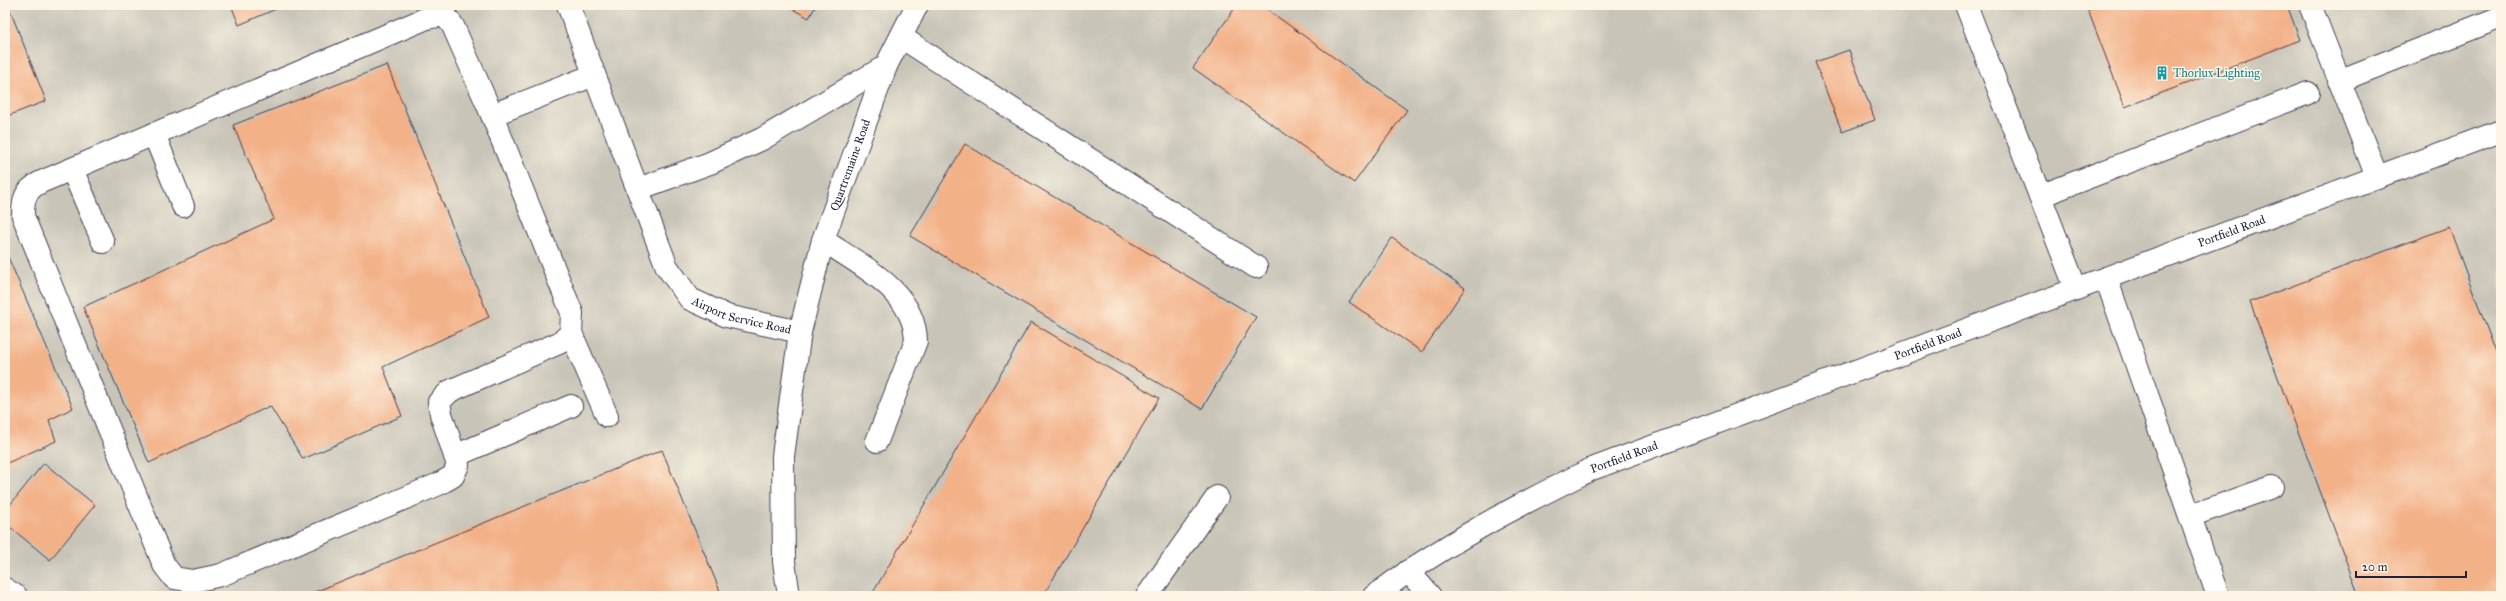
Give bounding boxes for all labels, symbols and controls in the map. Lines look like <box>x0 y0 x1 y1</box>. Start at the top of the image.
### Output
building icon: Thorlux Lighting <box>2154 65 2170 81</box>
place label: Thorlux Lighting <box>2173 66 2260 81</box>
street label: Quartremaine Road <box>827 117 873 213</box>
street label: Portfield Road <box>2196 212 2267 250</box>
street label: Airport Service Road <box>689 293 792 337</box>
street label: Portfield Road <box>1892 325 1963 363</box>
street label: Portfield Road <box>1589 438 1660 476</box>
scale bar <box>2356 553 2466 579</box>
text: 20 m <box>2362 560 2388 574</box>

